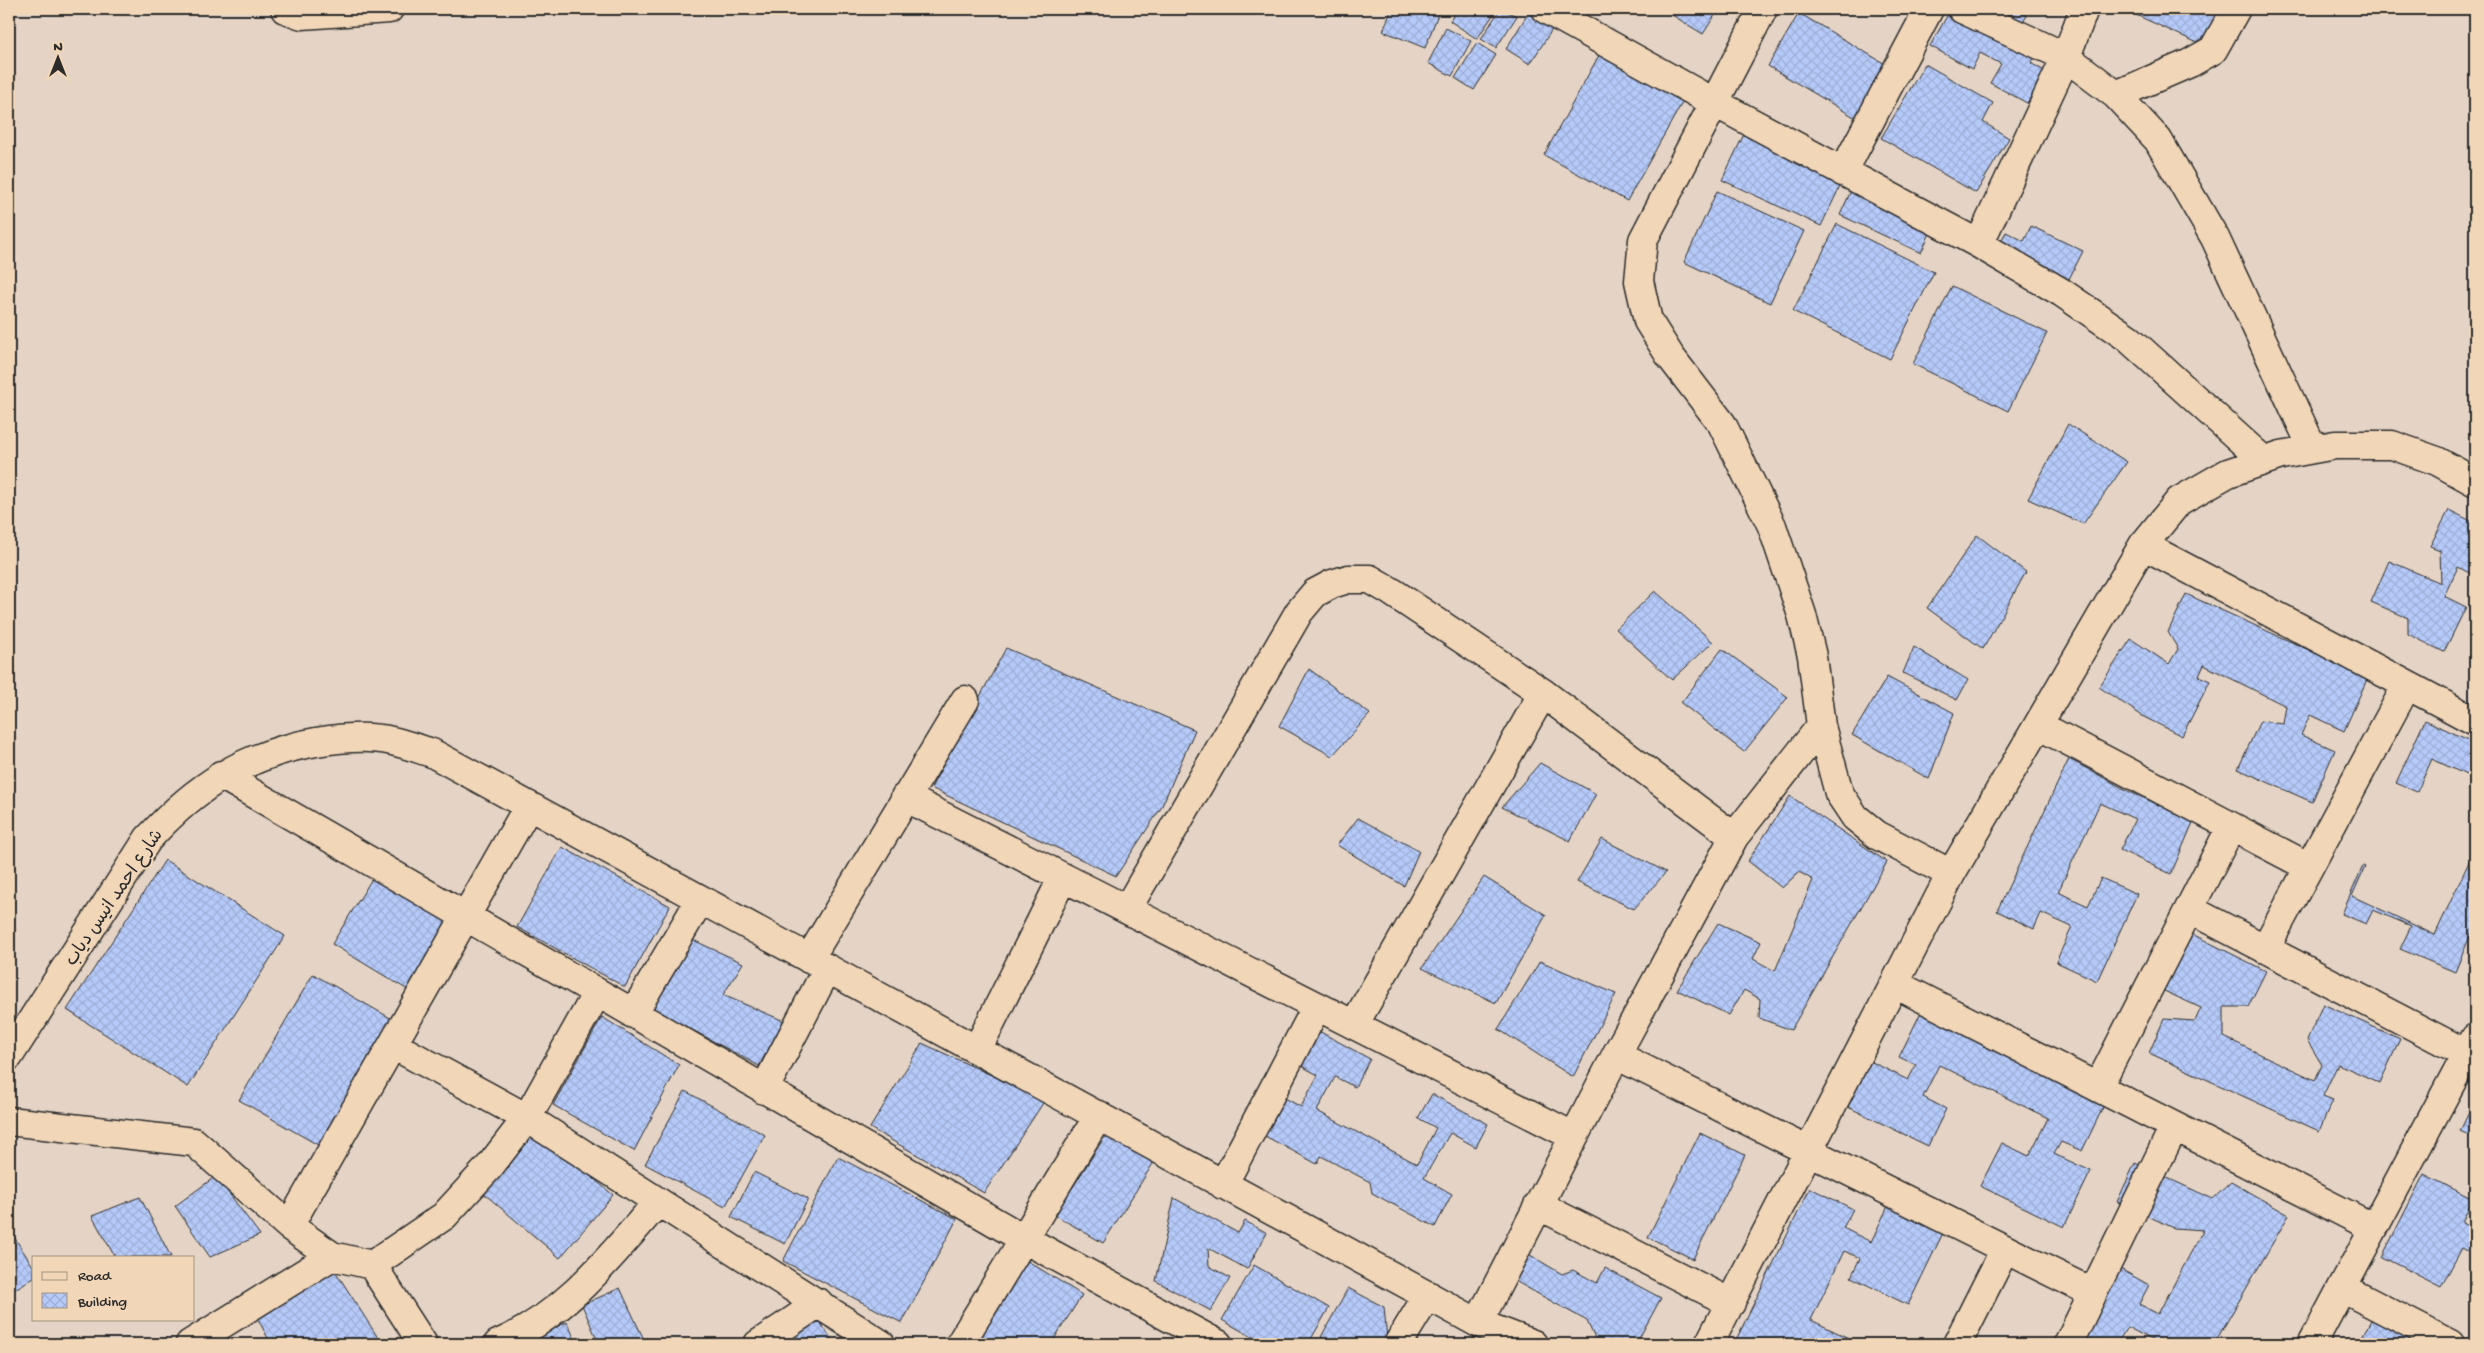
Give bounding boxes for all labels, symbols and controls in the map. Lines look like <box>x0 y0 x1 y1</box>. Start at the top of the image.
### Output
north arrow <box>32 32 82 82</box>
text: N <box>53 39 63 56</box>
street label: شارع احمد انيس دياب <box>62 826 169 971</box>
legend <box>32 1256 195 1320</box>
text: Road <box>78 1268 112 1286</box>
text: Building <box>77 1294 127 1312</box>

